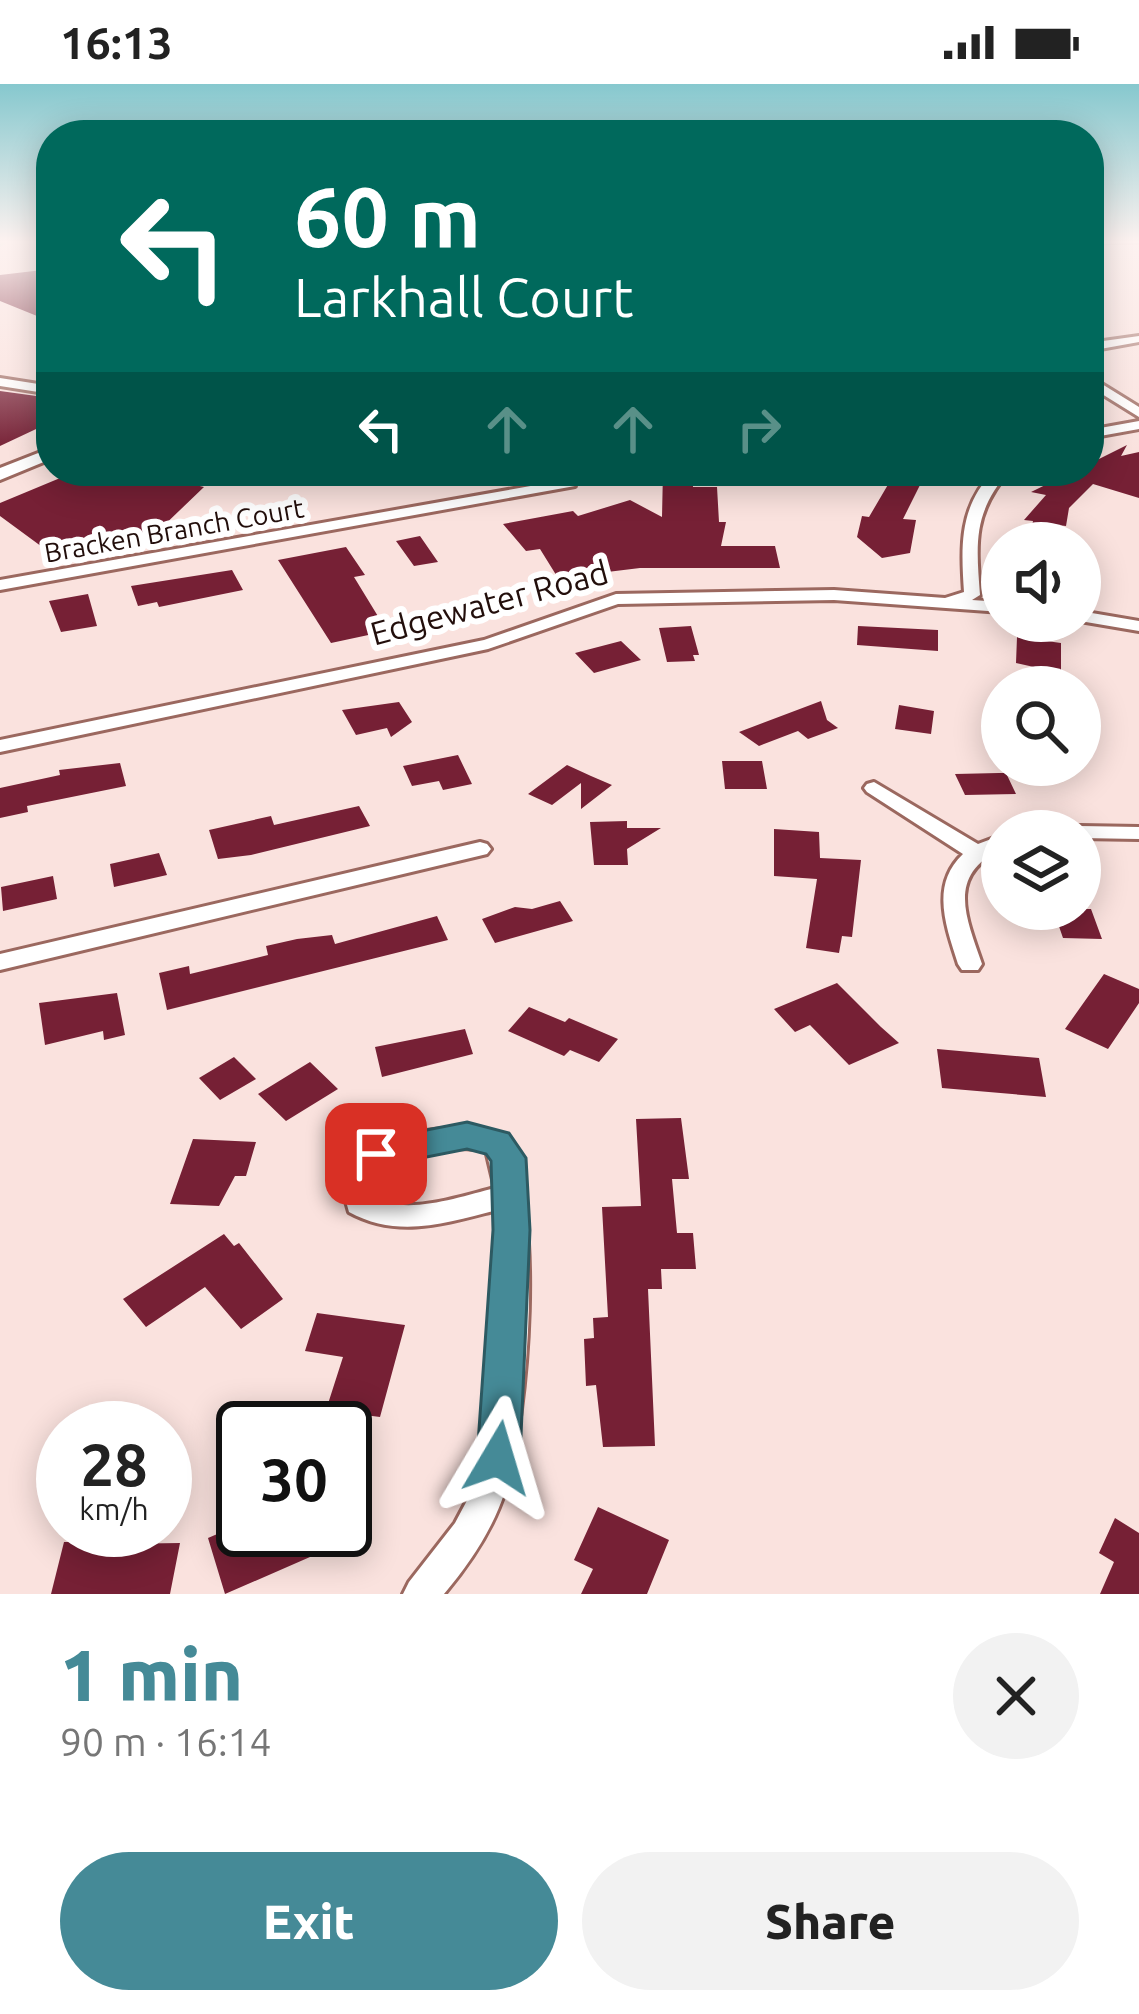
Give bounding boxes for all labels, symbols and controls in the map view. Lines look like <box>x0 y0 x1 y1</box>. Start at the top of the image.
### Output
text: 16:13 <box>60 17 173 68</box>
icon: left <box>96 168 252 324</box>
text: 60 m <box>294 169 481 263</box>
text: Larkhall Court <box>294 267 633 327</box>
icon: left <box>348 396 414 462</box>
icon: ahead <box>474 396 540 462</box>
icon: ahead <box>600 396 666 462</box>
icon: right <box>726 396 792 462</box>
street label: Bracken Branch Court <box>42 492 306 568</box>
map controls <box>981 522 1101 930</box>
button: sound <box>981 522 1101 642</box>
street label: Edgewater Road <box>366 552 612 652</box>
button: search <box>981 666 1101 786</box>
button: layers <box>981 810 1101 930</box>
pin <box>325 1103 427 1205</box>
icon: arrive <box>343 1121 409 1187</box>
position arrow <box>435 1395 561 1521</box>
speed limit sign: 30 <box>216 1401 372 1557</box>
text: 28 <box>80 1430 148 1497</box>
text: km/h <box>79 1492 149 1526</box>
button: close <box>953 1633 1079 1759</box>
text: 1 min <box>60 1634 243 1715</box>
text: 90 m · 16:14 <box>60 1720 272 1763</box>
button: Exit <box>60 1852 558 1990</box>
button: Share <box>582 1852 1079 1990</box>

